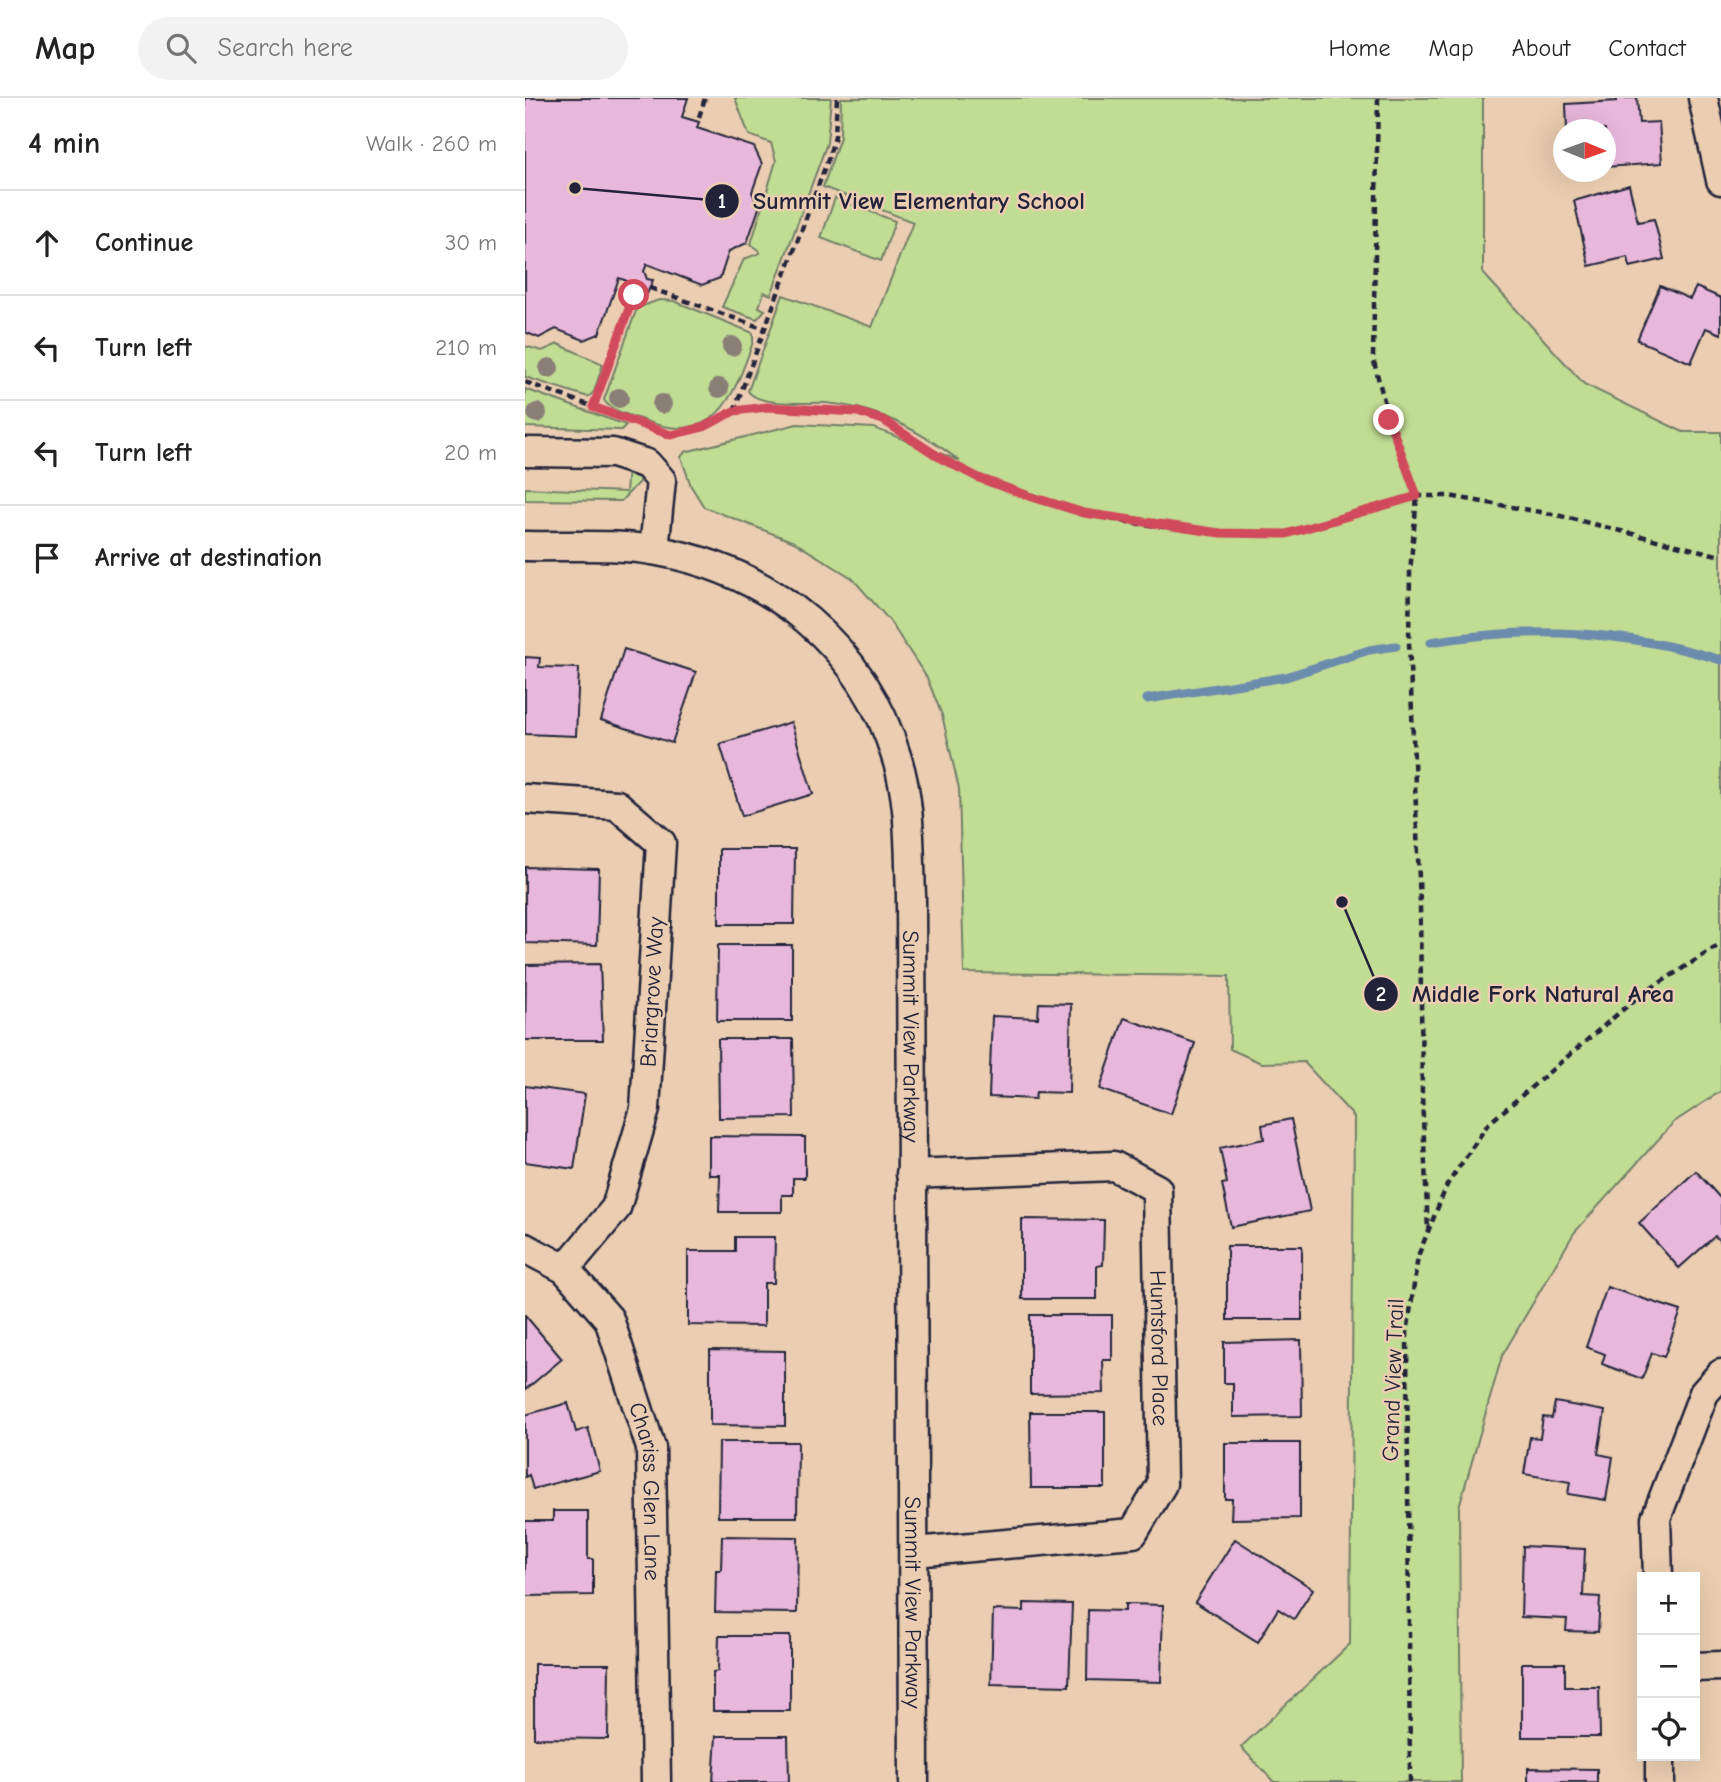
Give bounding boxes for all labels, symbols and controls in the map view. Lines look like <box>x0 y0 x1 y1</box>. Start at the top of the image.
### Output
search box <box>138 17 628 80</box>
text: Map <box>35 29 96 67</box>
icon: search <box>162 29 200 67</box>
text: Search here <box>218 33 353 63</box>
text: Home <box>1329 34 1390 62</box>
text: Map <box>1428 34 1474 62</box>
text: About <box>1512 34 1570 62</box>
text: Contact <box>1608 34 1686 62</box>
north arrow <box>1553 119 1616 182</box>
text: 4 min <box>28 126 100 161</box>
text: Walk · 260 m <box>366 130 497 157</box>
callout: Summit View Elementary School <box>704 178 1099 223</box>
text: Summit View Elementary School <box>753 187 1085 215</box>
text: 1 <box>718 189 726 213</box>
icon: ahead <box>28 224 66 262</box>
text: Continue <box>95 228 193 258</box>
text: 30 m <box>445 229 497 256</box>
route start <box>618 279 649 310</box>
icon: left <box>28 329 66 367</box>
text: Turn left <box>95 333 192 363</box>
text: 210 m <box>435 334 497 361</box>
route end <box>1373 404 1404 435</box>
icon: left <box>28 434 66 472</box>
text: Turn left <box>95 438 192 468</box>
text: 20 m <box>444 439 497 466</box>
icon: arrive <box>28 539 66 577</box>
text: Arrive at destination <box>95 543 322 573</box>
street label: Briargrove Way <box>635 915 669 1068</box>
street label: Summit View Parkway <box>898 930 925 1143</box>
callout: Middle Fork Natural Area <box>1363 971 1688 1016</box>
text: Middle Fork Natural Area <box>1412 980 1674 1008</box>
text: 2 <box>1376 982 1386 1006</box>
street label: Huntsford Place <box>1145 1270 1175 1426</box>
street label: Grand View Trail <box>1377 1298 1409 1462</box>
street label: Chariss Glen Lane <box>623 1399 666 1581</box>
street label: Summit View Parkway <box>900 1496 927 1709</box>
map controls <box>1637 1572 1700 1761</box>
button: + <box>1637 1572 1700 1635</box>
button: − <box>1637 1635 1700 1698</box>
button: locate <box>1637 1698 1700 1761</box>

